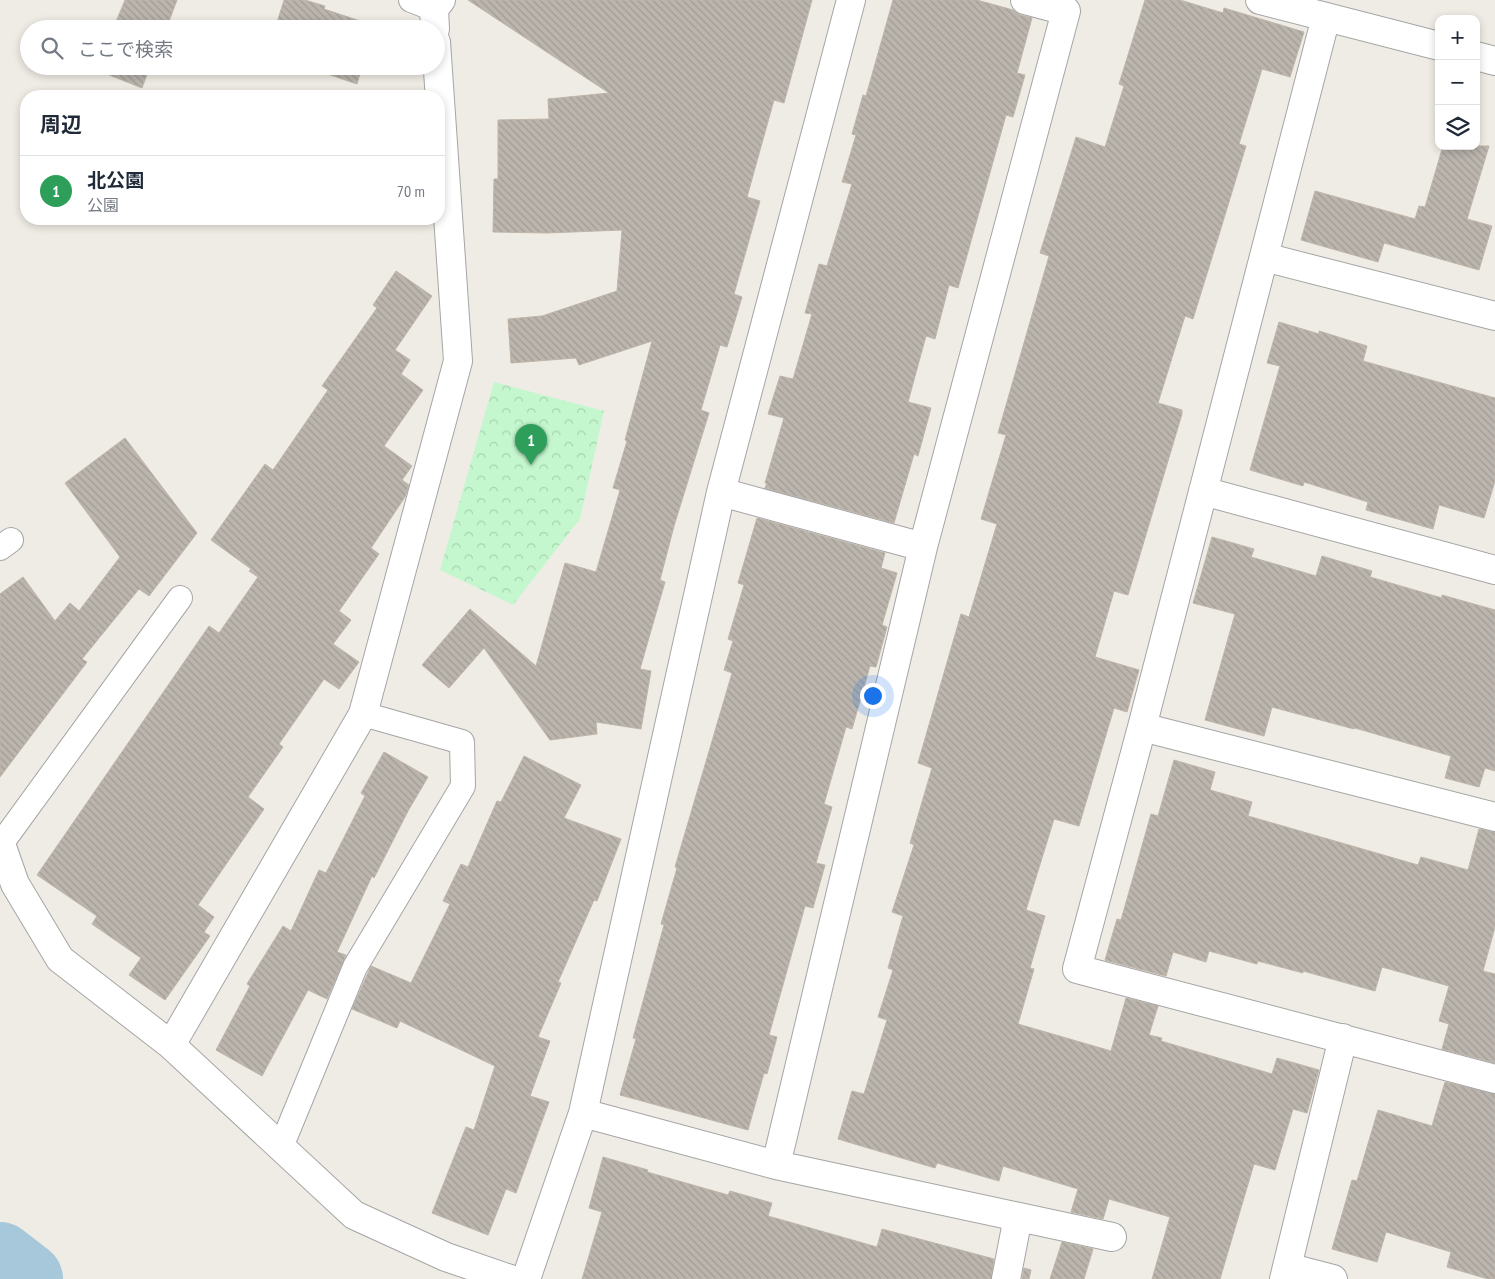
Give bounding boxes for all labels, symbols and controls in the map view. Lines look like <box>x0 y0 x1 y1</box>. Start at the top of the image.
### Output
map controls <box>1435 15 1480 150</box>
button: + <box>1435 15 1480 60</box>
search box <box>20 20 445 75</box>
icon: search <box>38 34 66 62</box>
text: ここで検索 <box>78 37 173 61</box>
button: − <box>1435 60 1480 105</box>
button: layers <box>1435 105 1480 150</box>
text: 周辺 <box>40 111 82 138</box>
text: 北公園 <box>87 168 144 192</box>
text: 1 <box>52 181 60 201</box>
text: 70 m <box>397 181 425 201</box>
text: 公園 <box>87 195 119 215</box>
pin: 1 <box>515 424 547 465</box>
your location <box>860 683 886 709</box>

